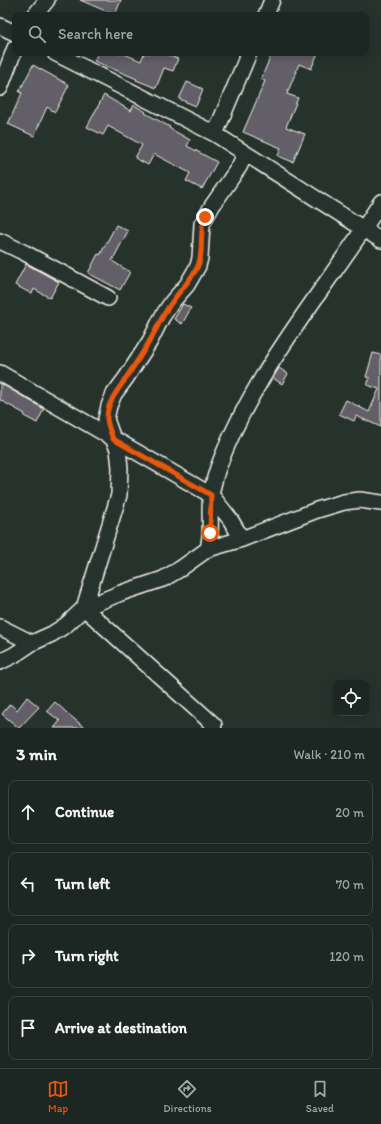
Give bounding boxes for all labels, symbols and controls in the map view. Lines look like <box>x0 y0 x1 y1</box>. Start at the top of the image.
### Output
search box <box>12 12 369 56</box>
icon: search <box>26 23 48 45</box>
text: Search here <box>58 25 133 43</box>
route end <box>196 208 214 226</box>
route start <box>201 524 219 542</box>
map controls <box>333 680 369 716</box>
button: locate <box>333 680 369 716</box>
text: 3 min <box>16 744 57 764</box>
text: Walk · 210 m <box>294 747 365 762</box>
icon: ahead <box>17 801 39 823</box>
text: Continue <box>55 803 114 821</box>
text: 20 m <box>335 805 364 820</box>
icon: left <box>17 873 39 895</box>
text: Turn left <box>55 875 110 893</box>
text: 70 m <box>336 877 364 892</box>
icon: right <box>17 945 39 967</box>
text: Turn right <box>55 947 119 965</box>
text: 120 m <box>329 949 364 964</box>
icon: arrive <box>17 1017 39 1039</box>
text: Arrive at destination <box>55 1019 187 1037</box>
tab: Map <box>47 1078 69 1115</box>
tab: Directions <box>163 1078 212 1115</box>
tab: Saved <box>306 1078 334 1115</box>

